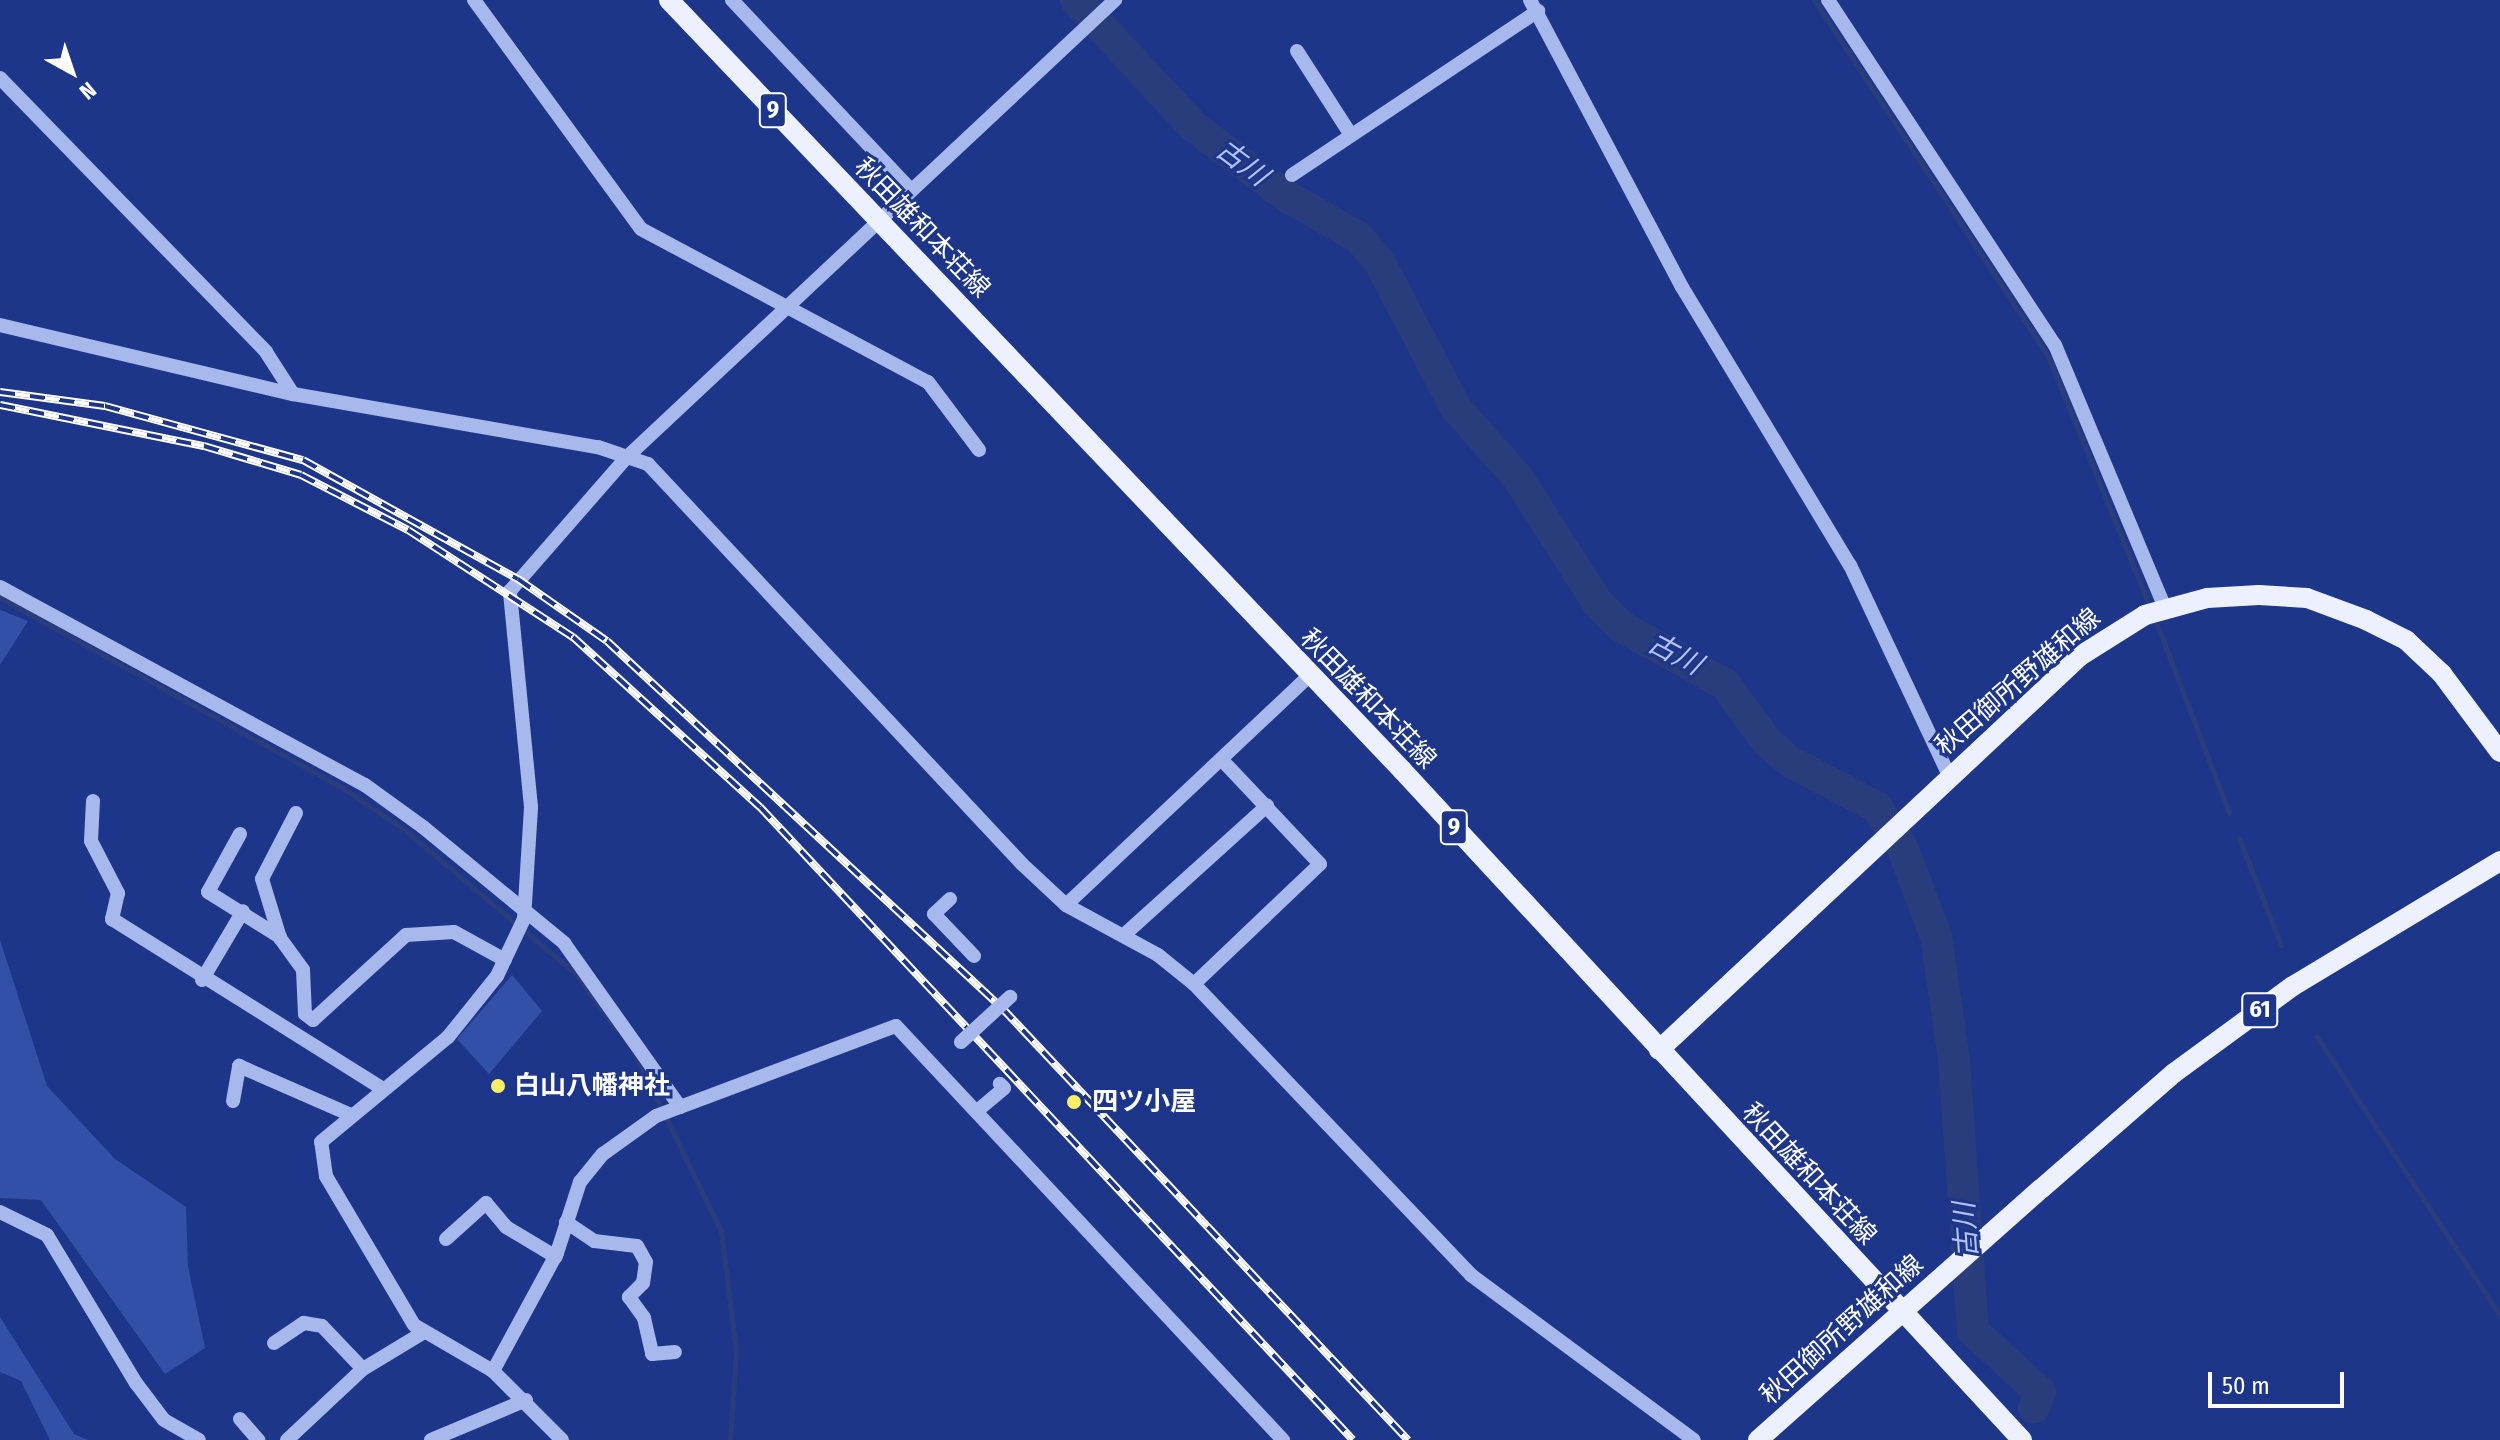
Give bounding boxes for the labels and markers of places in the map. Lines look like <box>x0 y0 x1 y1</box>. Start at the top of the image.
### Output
place label: 白山八幡神社 <box>514 1070 670 1102</box>
marker: 白山八幡神社 <box>489 1077 507 1095</box>
place label: 四ツ小屋 <box>1092 1086 1196 1118</box>
marker: 四ツ小屋 <box>1063 1091 1085 1113</box>

